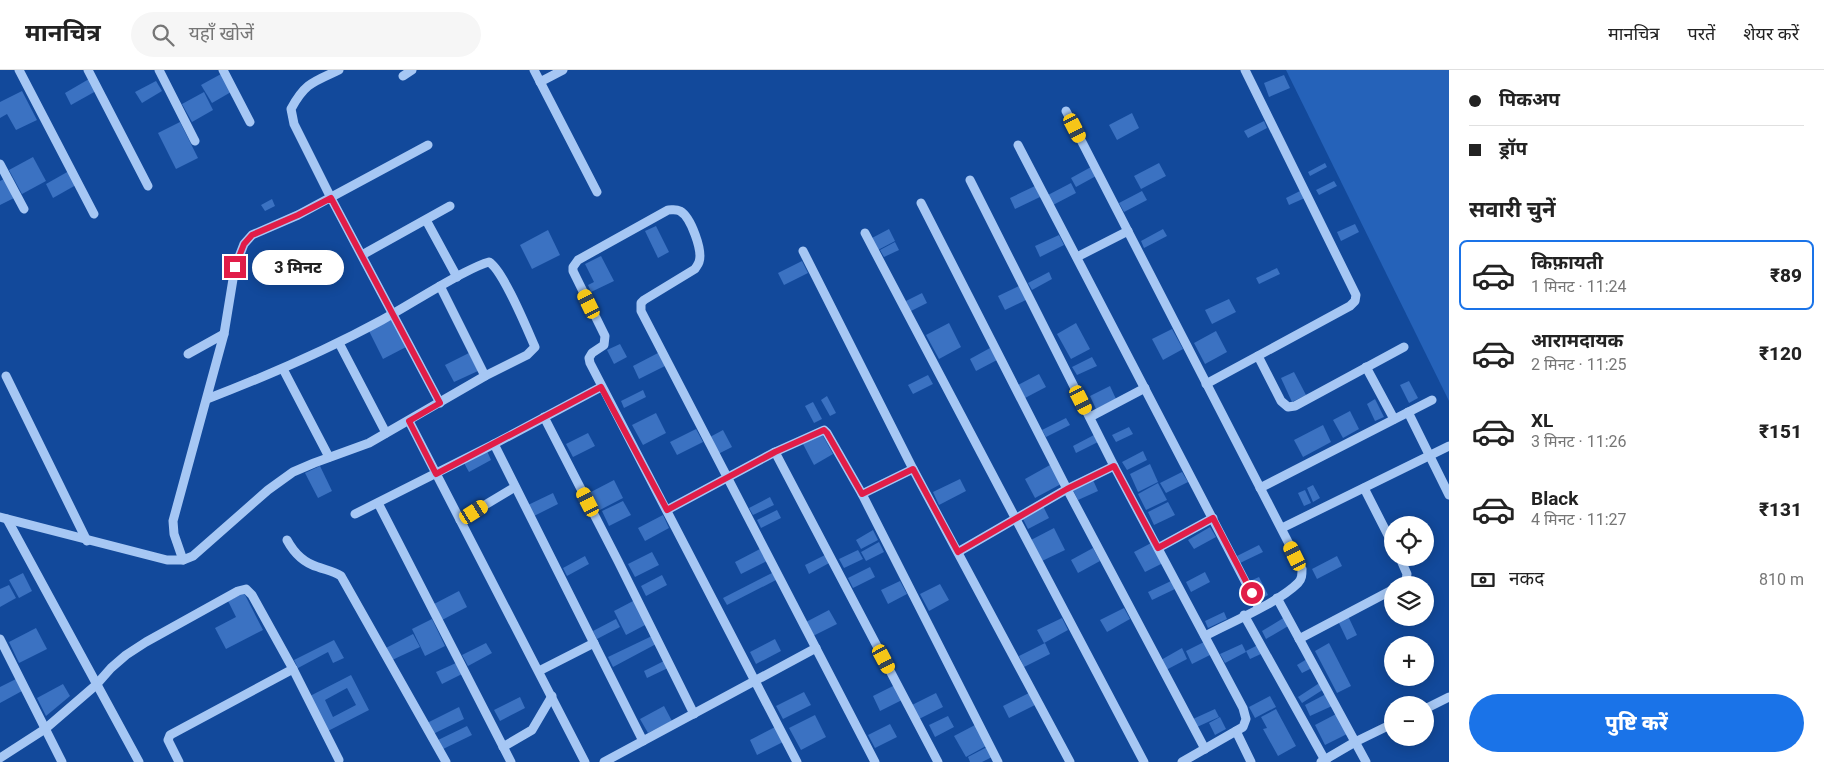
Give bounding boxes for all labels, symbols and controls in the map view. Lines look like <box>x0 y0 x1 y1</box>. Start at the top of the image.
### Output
search box <box>131 12 481 57</box>
text: मानचित्र <box>25 19 101 47</box>
icon: search <box>149 21 177 49</box>
text: यहाँ खोजें <box>189 22 254 45</box>
text: मानचित्र <box>1608 23 1659 44</box>
text: परतें <box>1687 23 1715 44</box>
text: शेयर करें <box>1743 23 1799 44</box>
text: पिकअप <box>1499 88 1560 111</box>
car <box>1061 111 1088 145</box>
text: ड्रॉप <box>1499 137 1527 160</box>
text: सवारी चुनें <box>1469 197 1555 222</box>
callout: 3 मिनट <box>252 250 345 284</box>
text: किफ़ायती <box>1531 251 1603 274</box>
icon: car <box>1471 253 1516 298</box>
route end <box>224 256 246 278</box>
text: 3 मिनट <box>274 258 322 277</box>
text: ₹89 <box>1770 264 1802 287</box>
text: 1 मिनट · 11:24 <box>1531 277 1627 296</box>
car <box>575 287 602 321</box>
text: आरामदायक <box>1531 329 1623 352</box>
icon: car <box>1471 331 1516 376</box>
text: ₹120 <box>1759 342 1802 365</box>
text: 2 मिनट · 11:25 <box>1531 355 1627 374</box>
car <box>1067 383 1094 417</box>
icon: car <box>1471 409 1516 454</box>
text: XL <box>1531 409 1553 432</box>
text: ₹151 <box>1759 420 1802 443</box>
text: 3 मिनट · 11:26 <box>1531 432 1627 451</box>
car <box>574 485 601 519</box>
icon: car <box>1471 487 1516 532</box>
text: Black <box>1531 487 1578 510</box>
car <box>457 498 490 526</box>
text: ₹131 <box>1759 498 1802 521</box>
text: 4 मिनट · 11:27 <box>1531 510 1627 529</box>
map controls <box>1384 516 1434 746</box>
button: locate <box>1384 516 1434 566</box>
car <box>1281 539 1308 573</box>
icon: cash <box>1469 566 1497 594</box>
text: नकद <box>1509 567 1544 590</box>
text: 810 m <box>1759 570 1804 589</box>
button: layers <box>1384 576 1434 626</box>
route start <box>1241 582 1263 604</box>
button: + <box>1384 636 1434 686</box>
car <box>870 642 897 676</box>
button: पुष्टि करें <box>1469 694 1804 752</box>
button: − <box>1384 696 1434 746</box>

